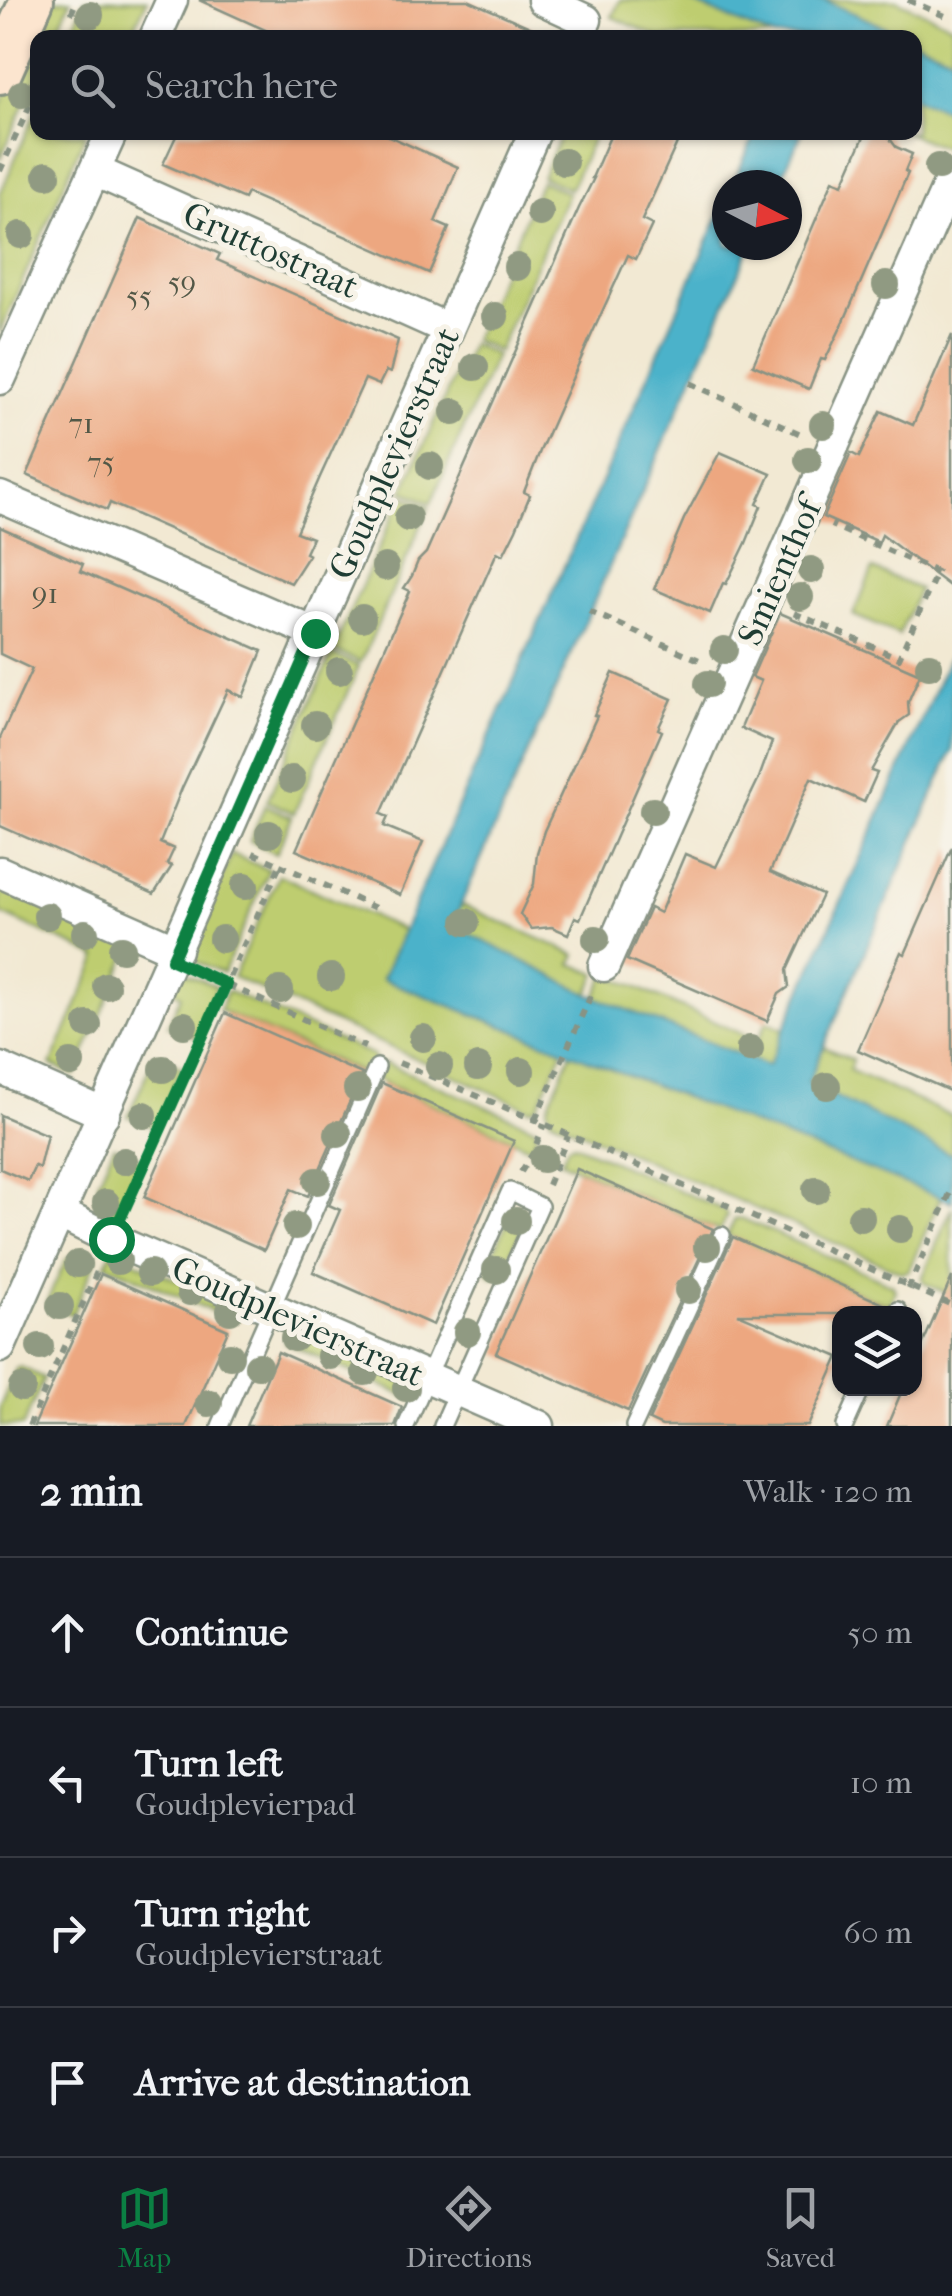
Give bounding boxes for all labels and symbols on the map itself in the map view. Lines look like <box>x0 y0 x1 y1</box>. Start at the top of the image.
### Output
north arrow <box>712 170 802 260</box>
street label: Gruttostraat <box>177 194 365 307</box>
house number: 59 <box>168 265 196 300</box>
house number: 55 <box>126 279 152 314</box>
street label: Goudplevierstraat <box>321 321 468 585</box>
house number: 71 <box>68 406 94 441</box>
house number: 75 <box>87 445 115 480</box>
street label: Smienthof <box>729 486 833 652</box>
house number: 91 <box>32 576 58 611</box>
route end <box>293 611 339 657</box>
route start <box>89 1217 135 1263</box>
street label: Goudplevierstraat <box>166 1248 430 1395</box>

